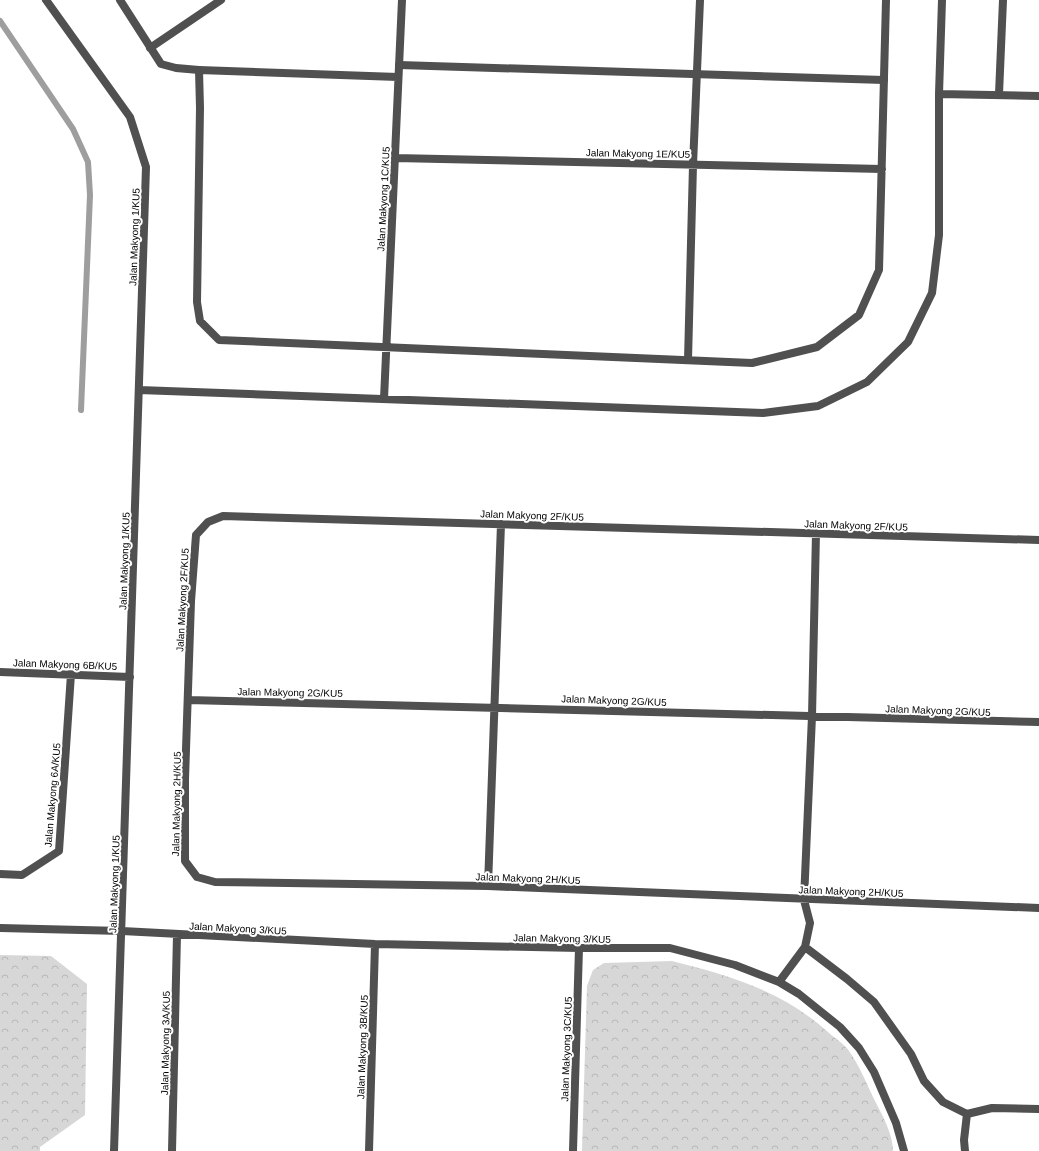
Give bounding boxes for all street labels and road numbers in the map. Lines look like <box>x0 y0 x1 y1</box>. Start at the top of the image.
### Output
street label: Jalan Makyong 1C/KU5 <box>375 146 392 252</box>
street label: Jalan Makyong 1E/KU5 <box>586 147 691 160</box>
street label: Jalan Makyong 1/KU5 <box>127 188 142 286</box>
street label: Jalan Makyong 2F/KU5 <box>480 508 585 523</box>
street label: Jalan Makyong 1/KU5 <box>117 512 132 610</box>
street label: Jalan Makyong 2F/KU5 <box>804 518 909 533</box>
street label: Jalan Makyong 2F/KU5 <box>174 547 191 652</box>
street label: Jalan Makyong 6B/KU5 <box>13 657 118 672</box>
street label: Jalan Makyong 2G/KU5 <box>237 686 343 699</box>
street label: Jalan Makyong 2G/KU5 <box>561 693 667 708</box>
street label: Jalan Makyong 2G/KU5 <box>885 703 991 718</box>
street label: Jalan Makyong 6A/KU5 <box>42 742 63 848</box>
street label: Jalan Makyong 2H/KU5 <box>170 751 183 857</box>
street label: Jalan Makyong 1/KU5 <box>107 835 122 933</box>
street label: Jalan Makyong 2H/KU5 <box>475 871 581 886</box>
street label: Jalan Makyong 2H/KU5 <box>798 884 904 899</box>
street label: Jalan Makyong 3/KU5 <box>189 920 288 937</box>
street label: Jalan Makyong 3/KU5 <box>513 932 611 945</box>
street label: Jalan Makyong 3A/KU5 <box>159 990 172 1095</box>
street label: Jalan Makyong 3B/KU5 <box>355 994 370 1099</box>
street label: Jalan Makyong 3C/KU5 <box>559 996 574 1102</box>

